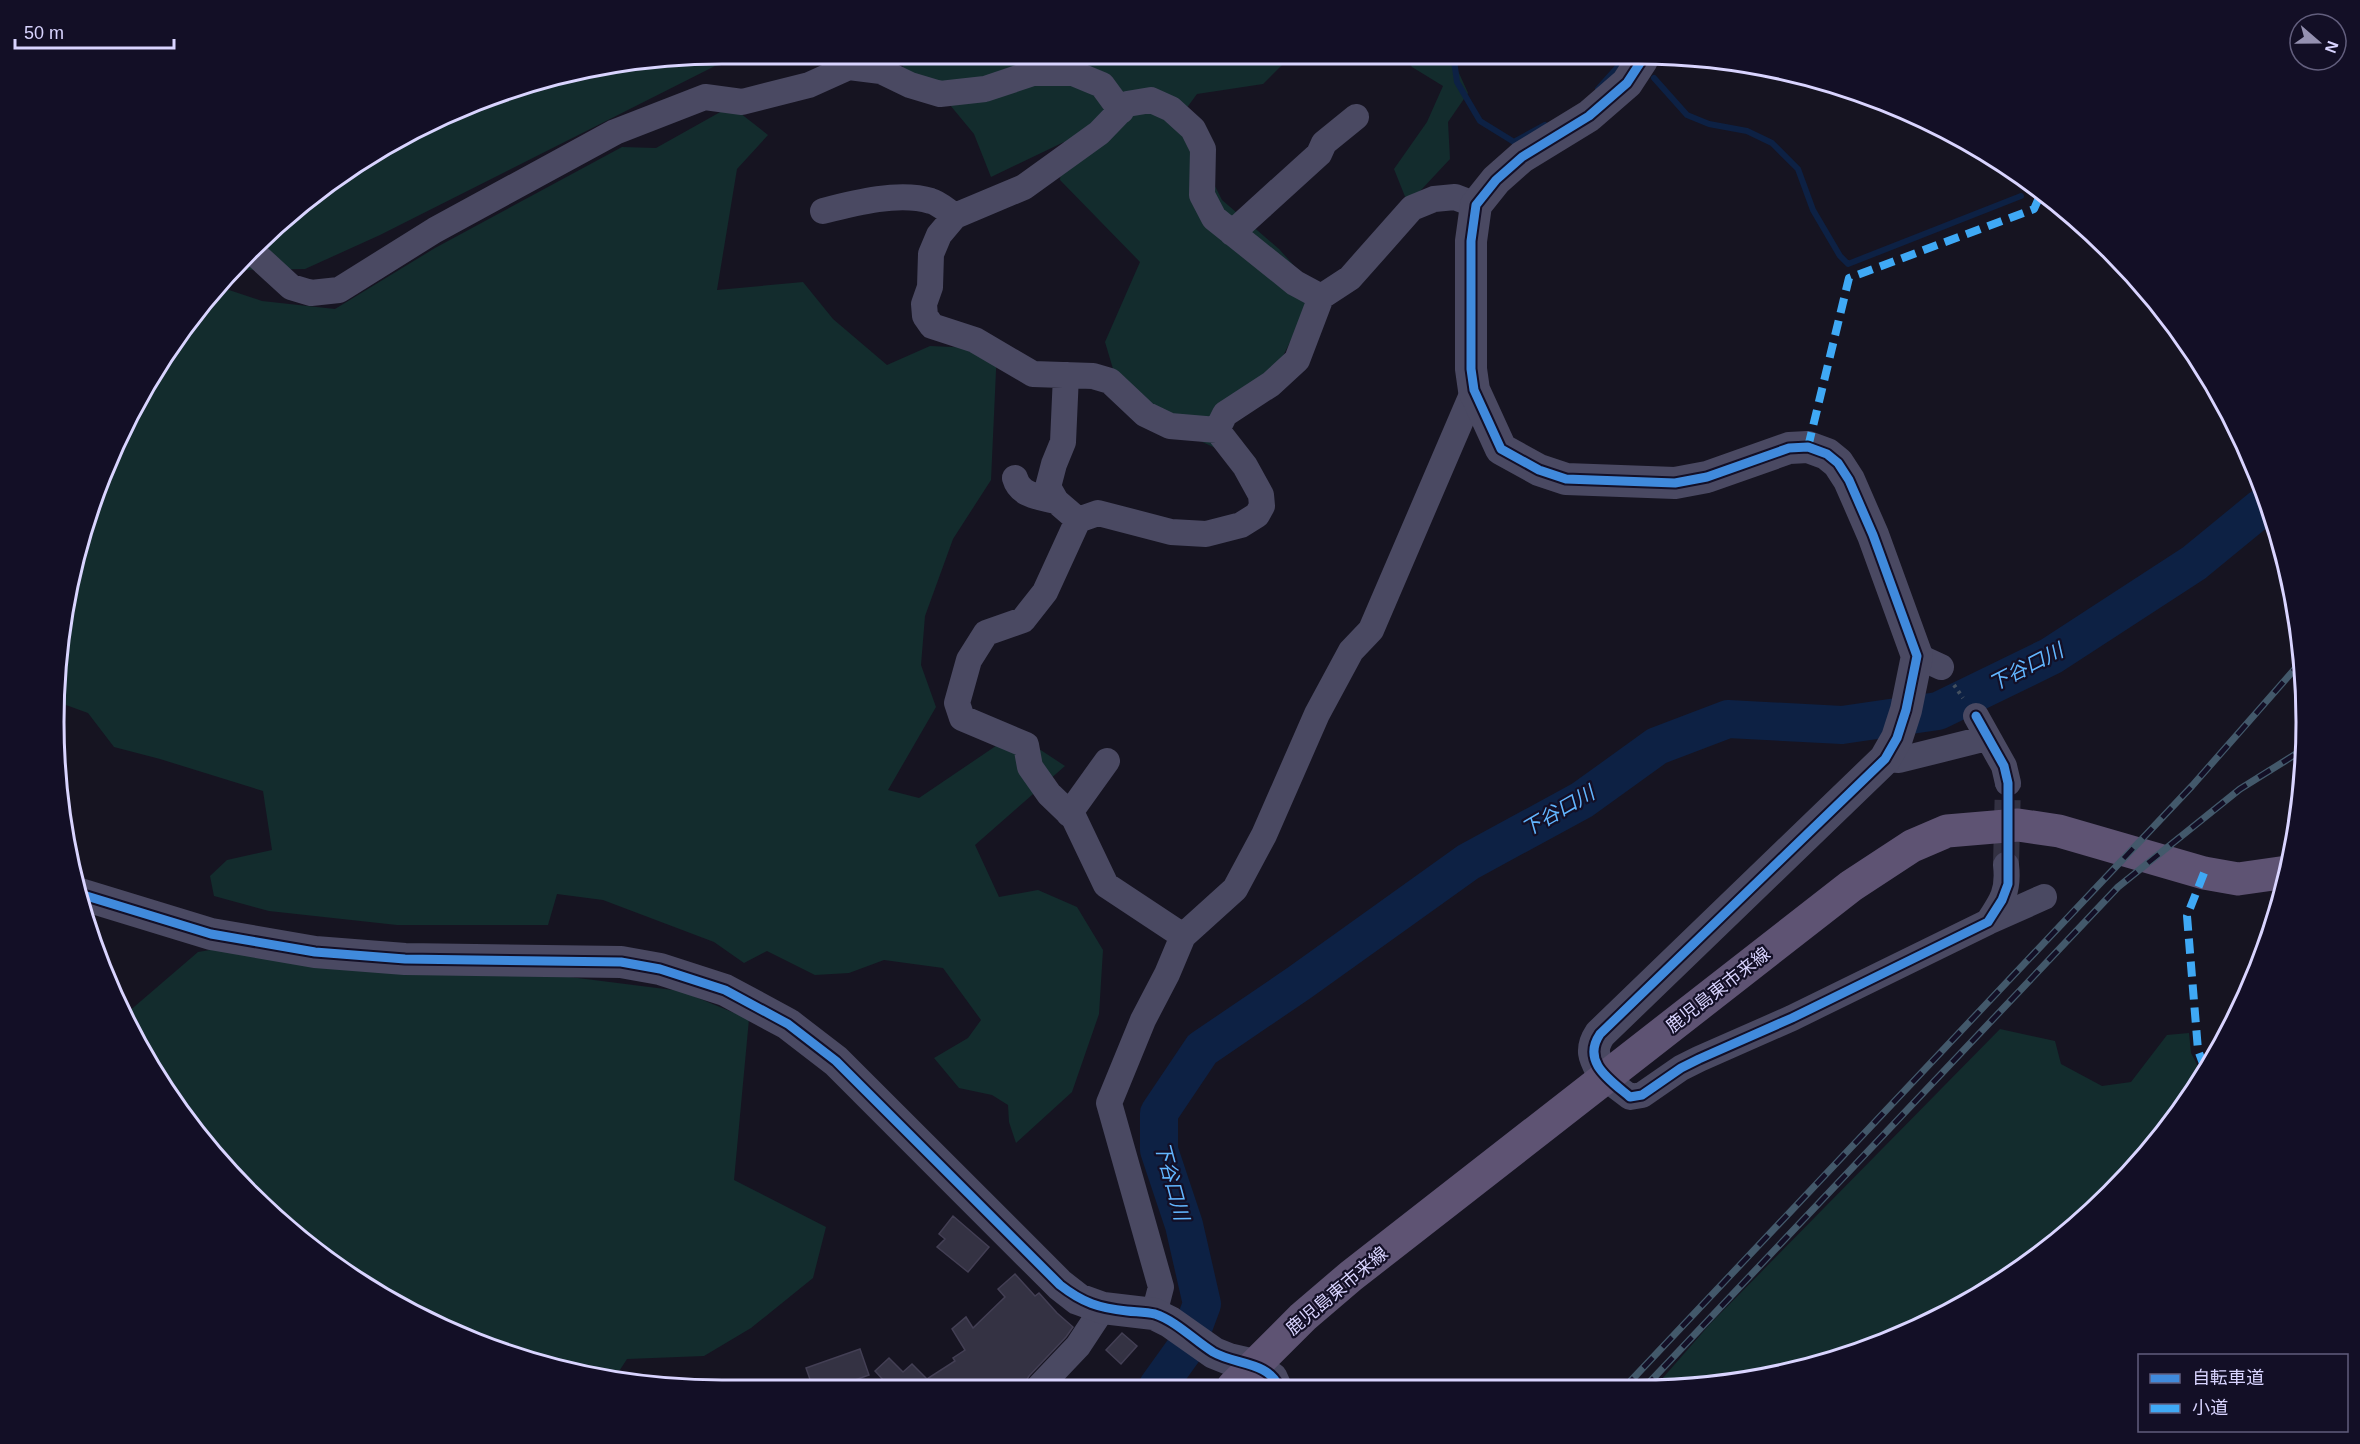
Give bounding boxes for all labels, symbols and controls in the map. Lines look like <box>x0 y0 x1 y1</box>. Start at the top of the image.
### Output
scale bar <box>15 12 174 50</box>
north arrow <box>2288 12 2348 72</box>
text: 50 m <box>24 23 64 43</box>
text: N <box>2322 39 2342 55</box>
water label: 下谷口川 <box>1985 638 2068 695</box>
water label: 下谷口川 <box>1518 780 1600 841</box>
street label: 鹿児島東市来線 <box>1662 943 1774 1037</box>
water label: 下谷口川 <box>1151 1140 1193 1224</box>
street label: 鹿児島東市来線 <box>1282 1243 1392 1339</box>
legend <box>2138 1354 2348 1432</box>
text: 自転車道 <box>2192 1368 2264 1388</box>
text: 小道 <box>2192 1398 2228 1418</box>

